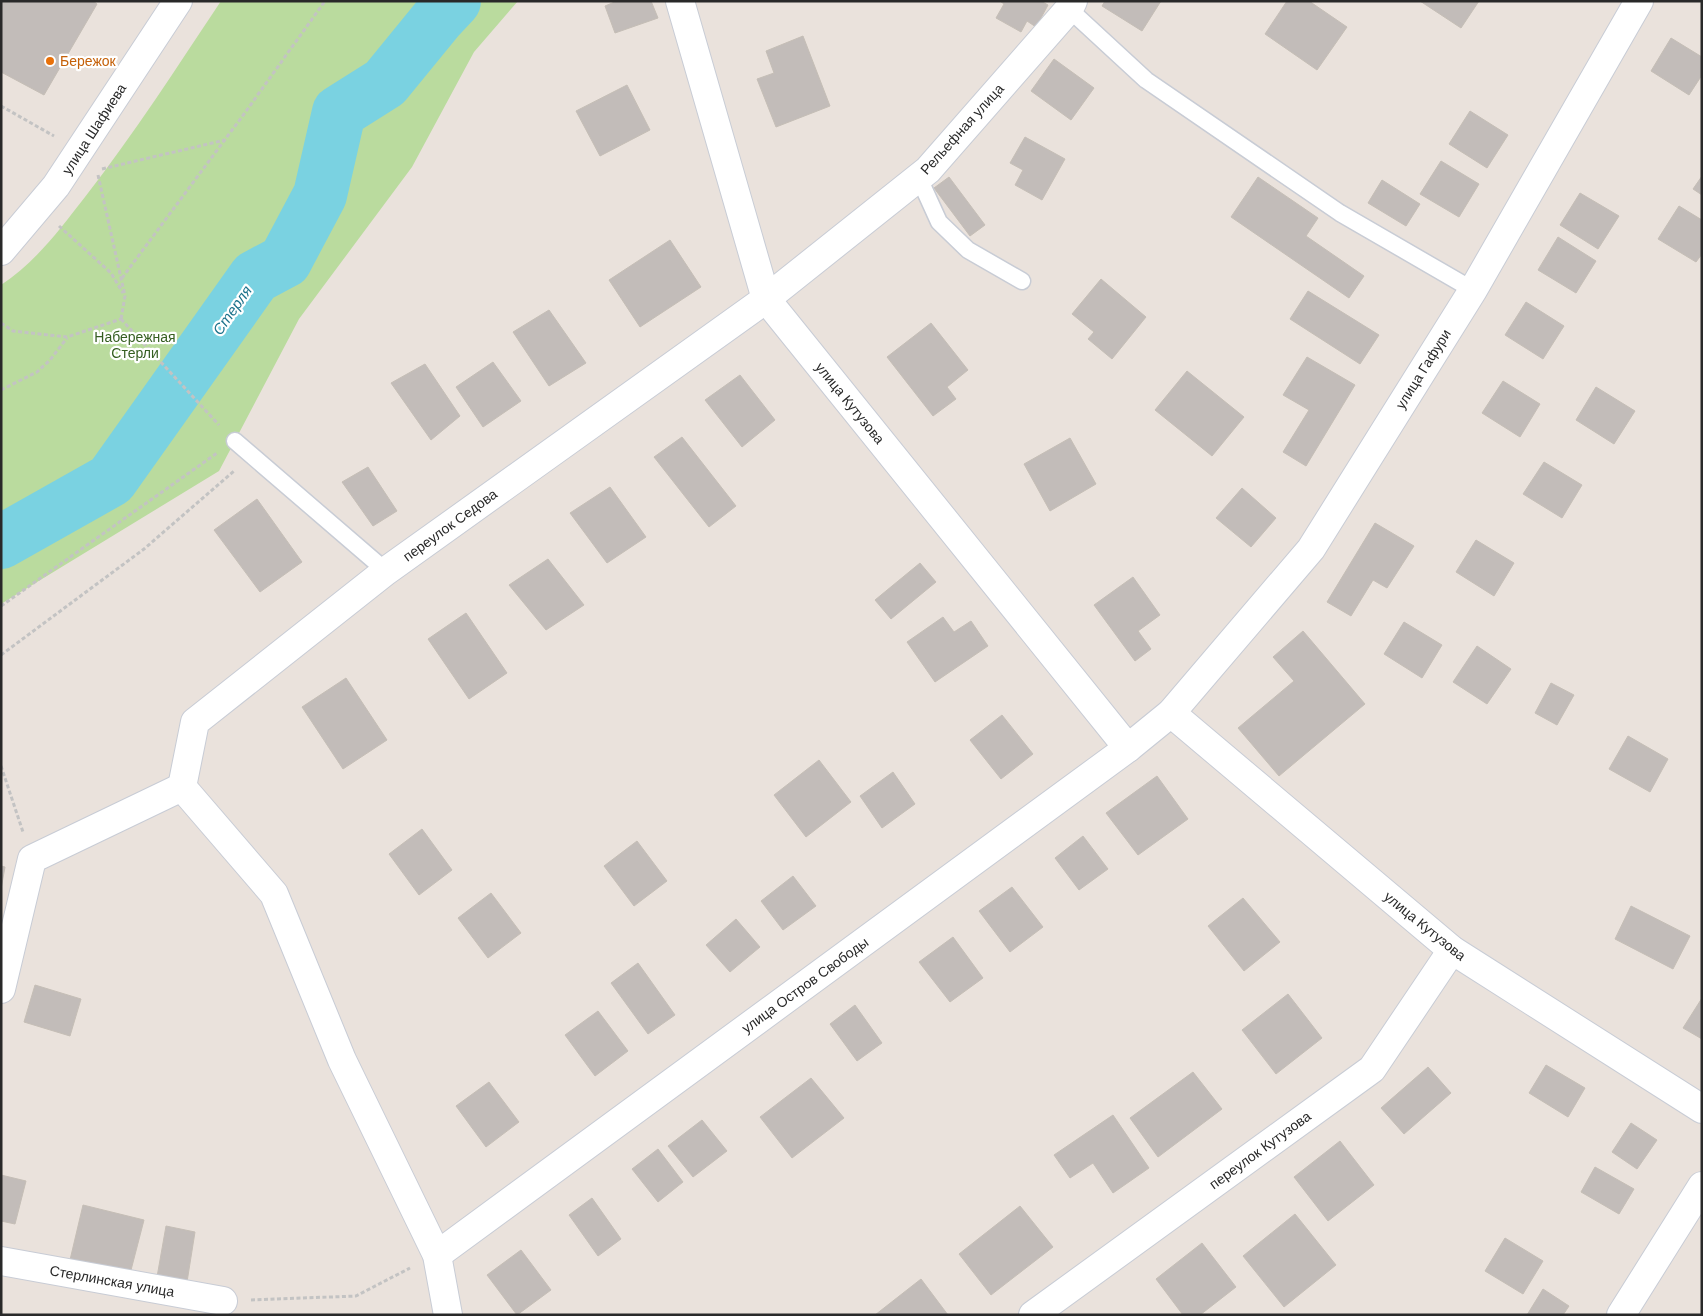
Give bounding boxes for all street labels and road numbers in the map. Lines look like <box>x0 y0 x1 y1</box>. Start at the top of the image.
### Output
street label: улица Шафиева <box>59 80 129 177</box>
street label: Рельефная улица <box>917 80 1007 178</box>
street label: улица Гафури <box>1392 326 1454 412</box>
street label: улица Кутузова <box>812 359 888 447</box>
street label: переулок Седова <box>400 485 500 564</box>
street label: улица Кутузова <box>1381 888 1469 964</box>
street label: улица Остров Свободы <box>739 934 871 1036</box>
street label: переулок Кутузова <box>1206 1108 1314 1192</box>
street label: Стерлинская улица <box>48 1262 176 1300</box>

